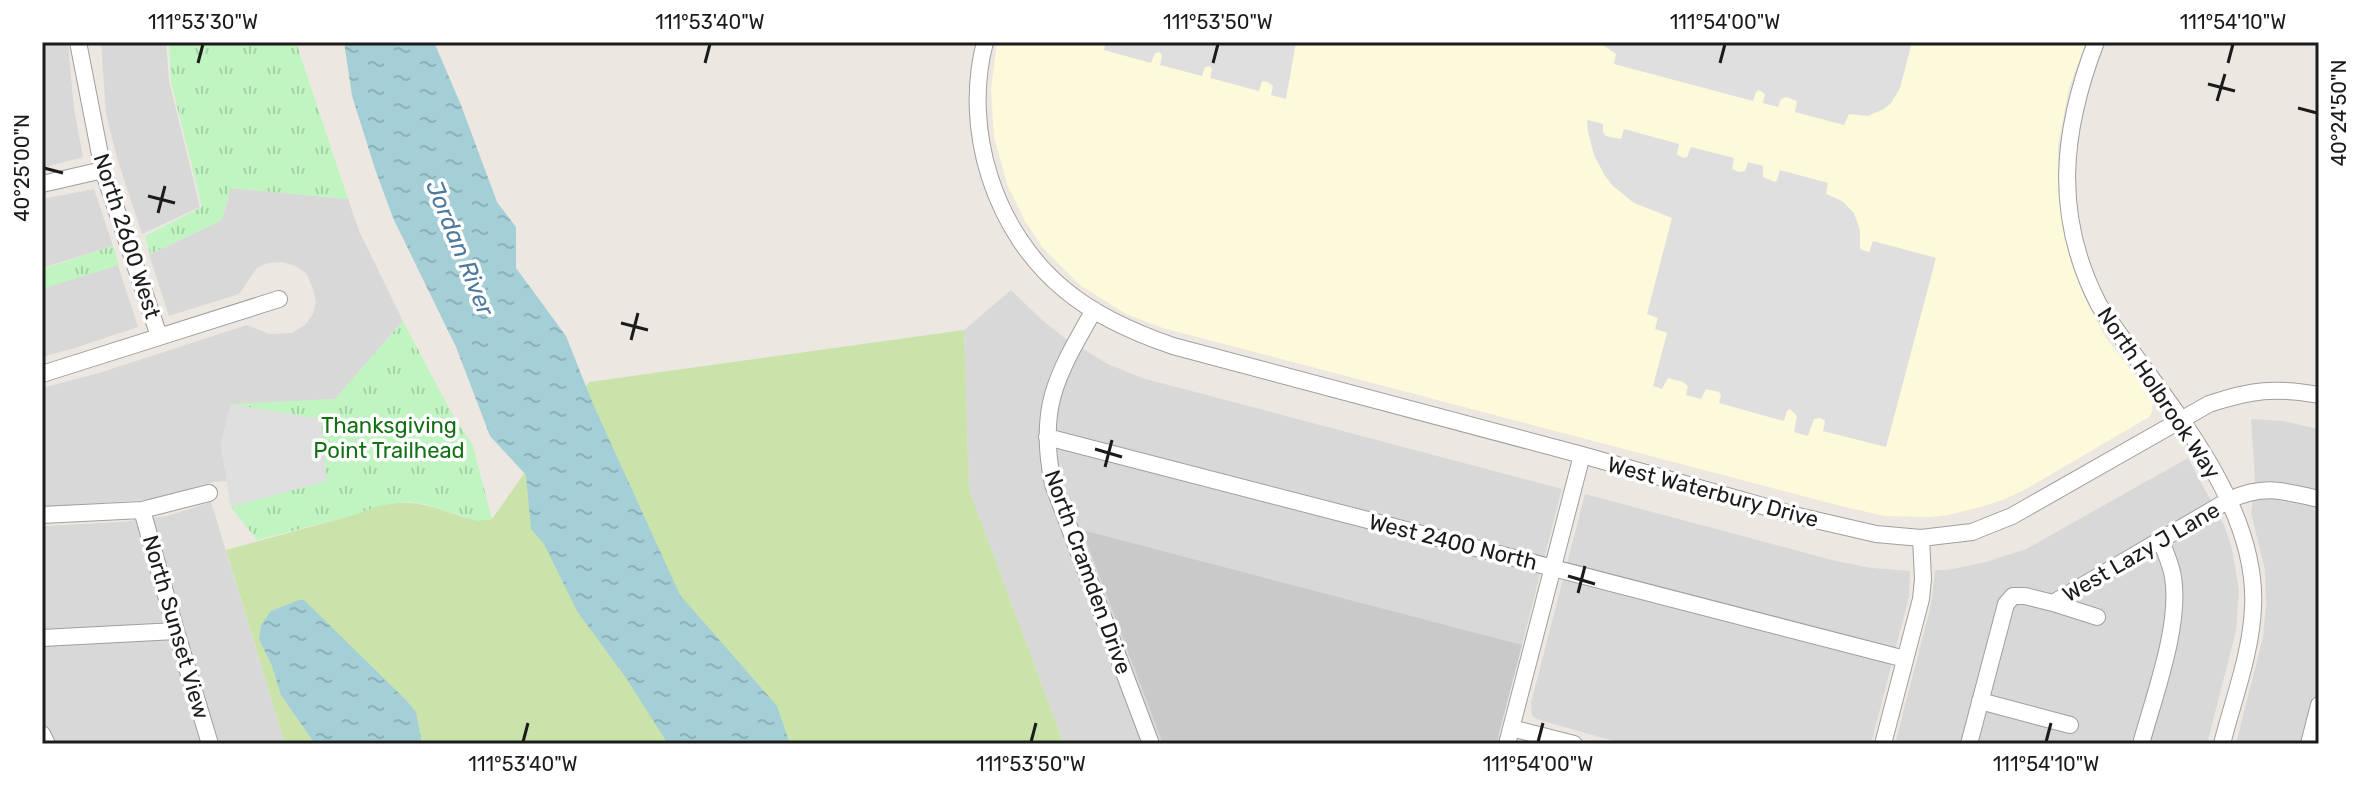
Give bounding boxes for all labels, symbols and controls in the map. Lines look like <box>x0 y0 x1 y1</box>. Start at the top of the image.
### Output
text: 111°53'30"W <box>148 10 258 34</box>
text: 111°53'40"W <box>655 10 765 34</box>
text: 111°53'50"W <box>1163 10 1273 34</box>
text: 111°54'00"W <box>1670 10 1780 34</box>
text: 111°54'10"W <box>2180 10 2286 34</box>
text: 40°24'50"N <box>2327 60 2351 166</box>
text: 40°25'00"N <box>10 114 34 222</box>
street label: North 2600 West <box>88 150 167 322</box>
water label: Jordan River <box>420 176 500 321</box>
street label: North Holbrook Way <box>2092 302 2226 484</box>
park label: Thanksgiving Point Trailhead <box>313 412 465 464</box>
street label: West Waterbury Drive <box>1605 451 1821 533</box>
street label: North Cramden Drive <box>1038 466 1138 678</box>
street label: West Lazy J Lane <box>2058 496 2224 608</box>
street label: West 2400 North <box>1366 508 1540 576</box>
street label: North Sunset View <box>137 532 215 722</box>
text: 111°53'40"W <box>468 752 578 776</box>
text: 111°53'50"W <box>976 752 1086 776</box>
text: 111°54'00"W <box>1483 752 1593 776</box>
text: 111°54'10"W <box>1993 752 2099 776</box>

